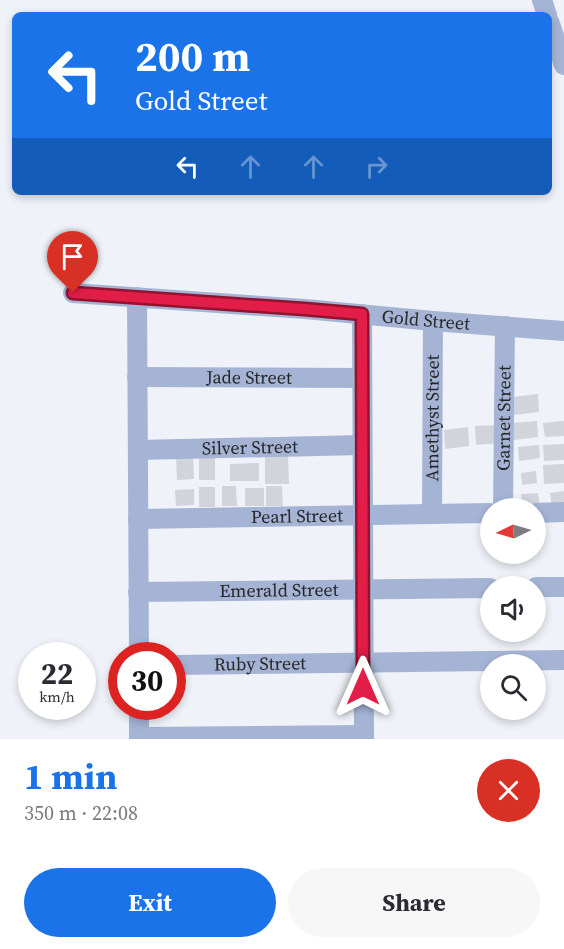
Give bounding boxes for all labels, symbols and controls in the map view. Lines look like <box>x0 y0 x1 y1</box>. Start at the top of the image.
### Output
text: 200 m <box>135 27 250 85</box>
icon: left <box>36 36 114 114</box>
text: Gold Street <box>135 82 267 119</box>
icon: left <box>171 150 204 183</box>
icon: ahead <box>234 150 267 183</box>
icon: ahead <box>297 150 330 183</box>
icon: right <box>360 150 393 183</box>
pin <box>47 231 98 293</box>
icon: arrive <box>56 240 89 273</box>
street label: Gold Street <box>381 303 471 336</box>
street label: Amethyst Street <box>419 354 445 482</box>
street label: Jade Street <box>205 364 292 390</box>
street label: Garnet Street <box>490 365 517 471</box>
street label: Silver Street <box>202 433 298 461</box>
north arrow <box>480 498 546 564</box>
map controls <box>480 498 546 720</box>
street label: Pearl Street <box>251 503 343 529</box>
button: sound <box>480 576 546 642</box>
street label: Emerald Street <box>219 577 339 603</box>
speed limit sign: 30 <box>108 642 186 720</box>
street label: Ruby Street <box>214 650 306 676</box>
text: 22 <box>41 653 73 694</box>
button: search <box>480 654 546 720</box>
position arrow <box>331 655 395 719</box>
text: km/h <box>39 686 75 707</box>
text: 1 min <box>24 752 117 801</box>
button: close <box>477 759 540 822</box>
text: 350 m · 22:08 <box>24 799 138 827</box>
button: Exit <box>24 868 276 937</box>
button: Share <box>288 868 540 937</box>

